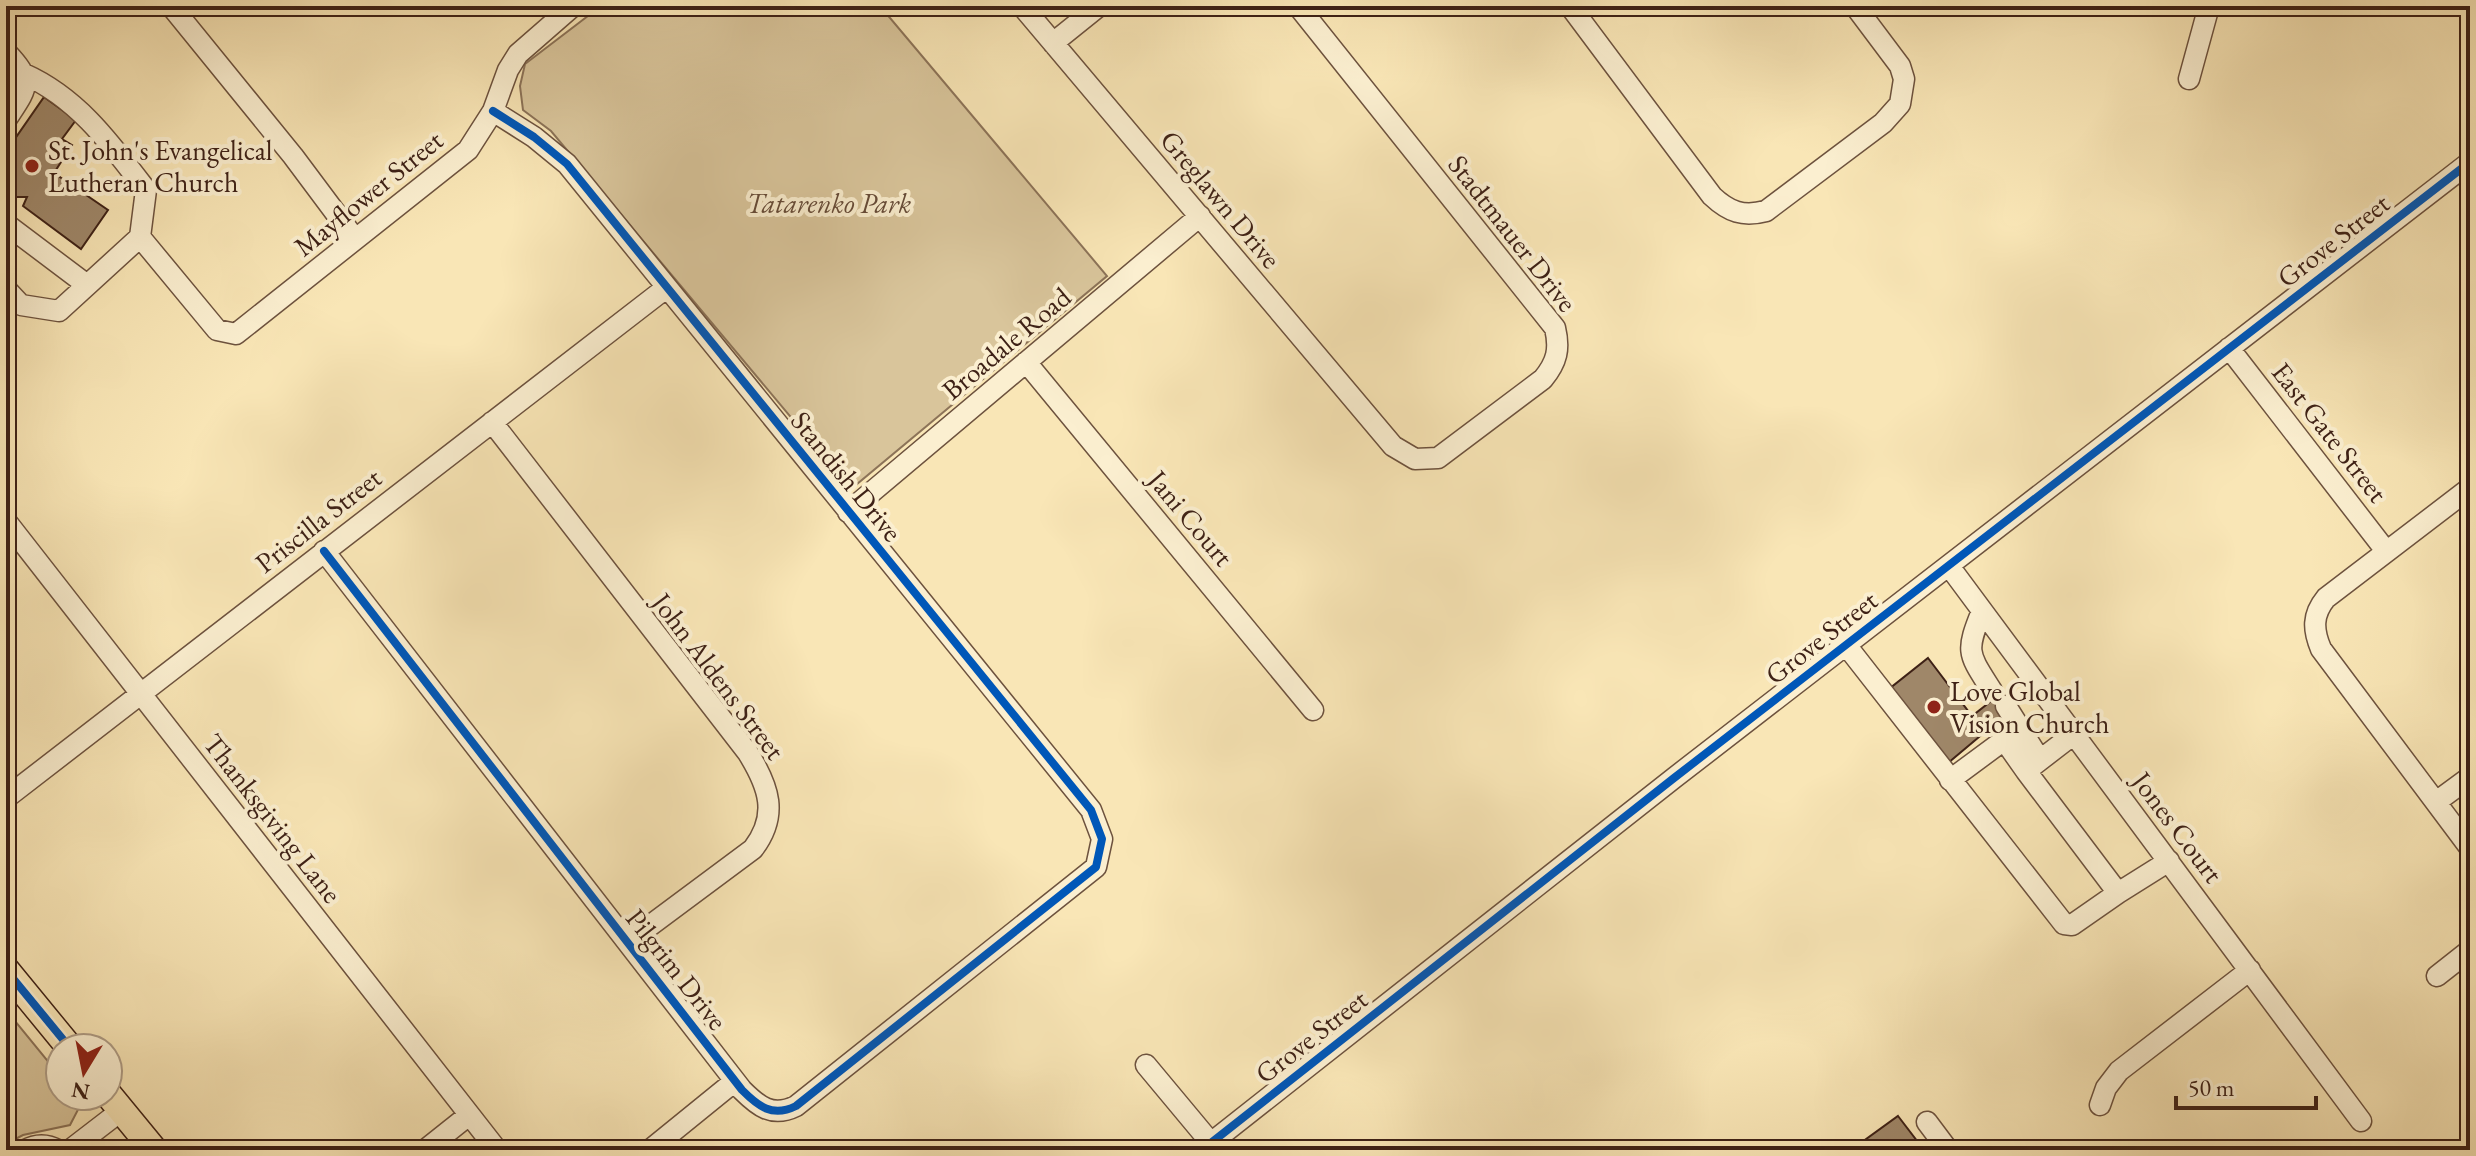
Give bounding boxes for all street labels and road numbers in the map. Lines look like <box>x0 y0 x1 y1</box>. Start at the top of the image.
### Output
street label: Mayflower Street <box>286 122 450 264</box>
street label: Greglawn Drive <box>1153 122 1289 276</box>
street label: Stadtmauer Drive <box>1441 147 1586 319</box>
street label: Grove Street <box>2270 185 2397 295</box>
street label: Broadale Road <box>934 278 1079 407</box>
street label: East Gate Street <box>2264 355 2396 509</box>
street label: Standish Drive <box>783 403 911 549</box>
street label: Priscilla Street <box>248 459 389 581</box>
street label: Jani Court <box>1139 461 1242 574</box>
street label: Grove Street <box>1758 582 1885 692</box>
street label: John Aldens Street <box>643 584 794 767</box>
street label: Thanksgiving Lane <box>196 726 350 910</box>
street label: Jones Court <box>2123 763 2232 890</box>
street label: Pilgrim Drive <box>618 901 736 1037</box>
street label: Grove Street <box>1248 981 1375 1091</box>

